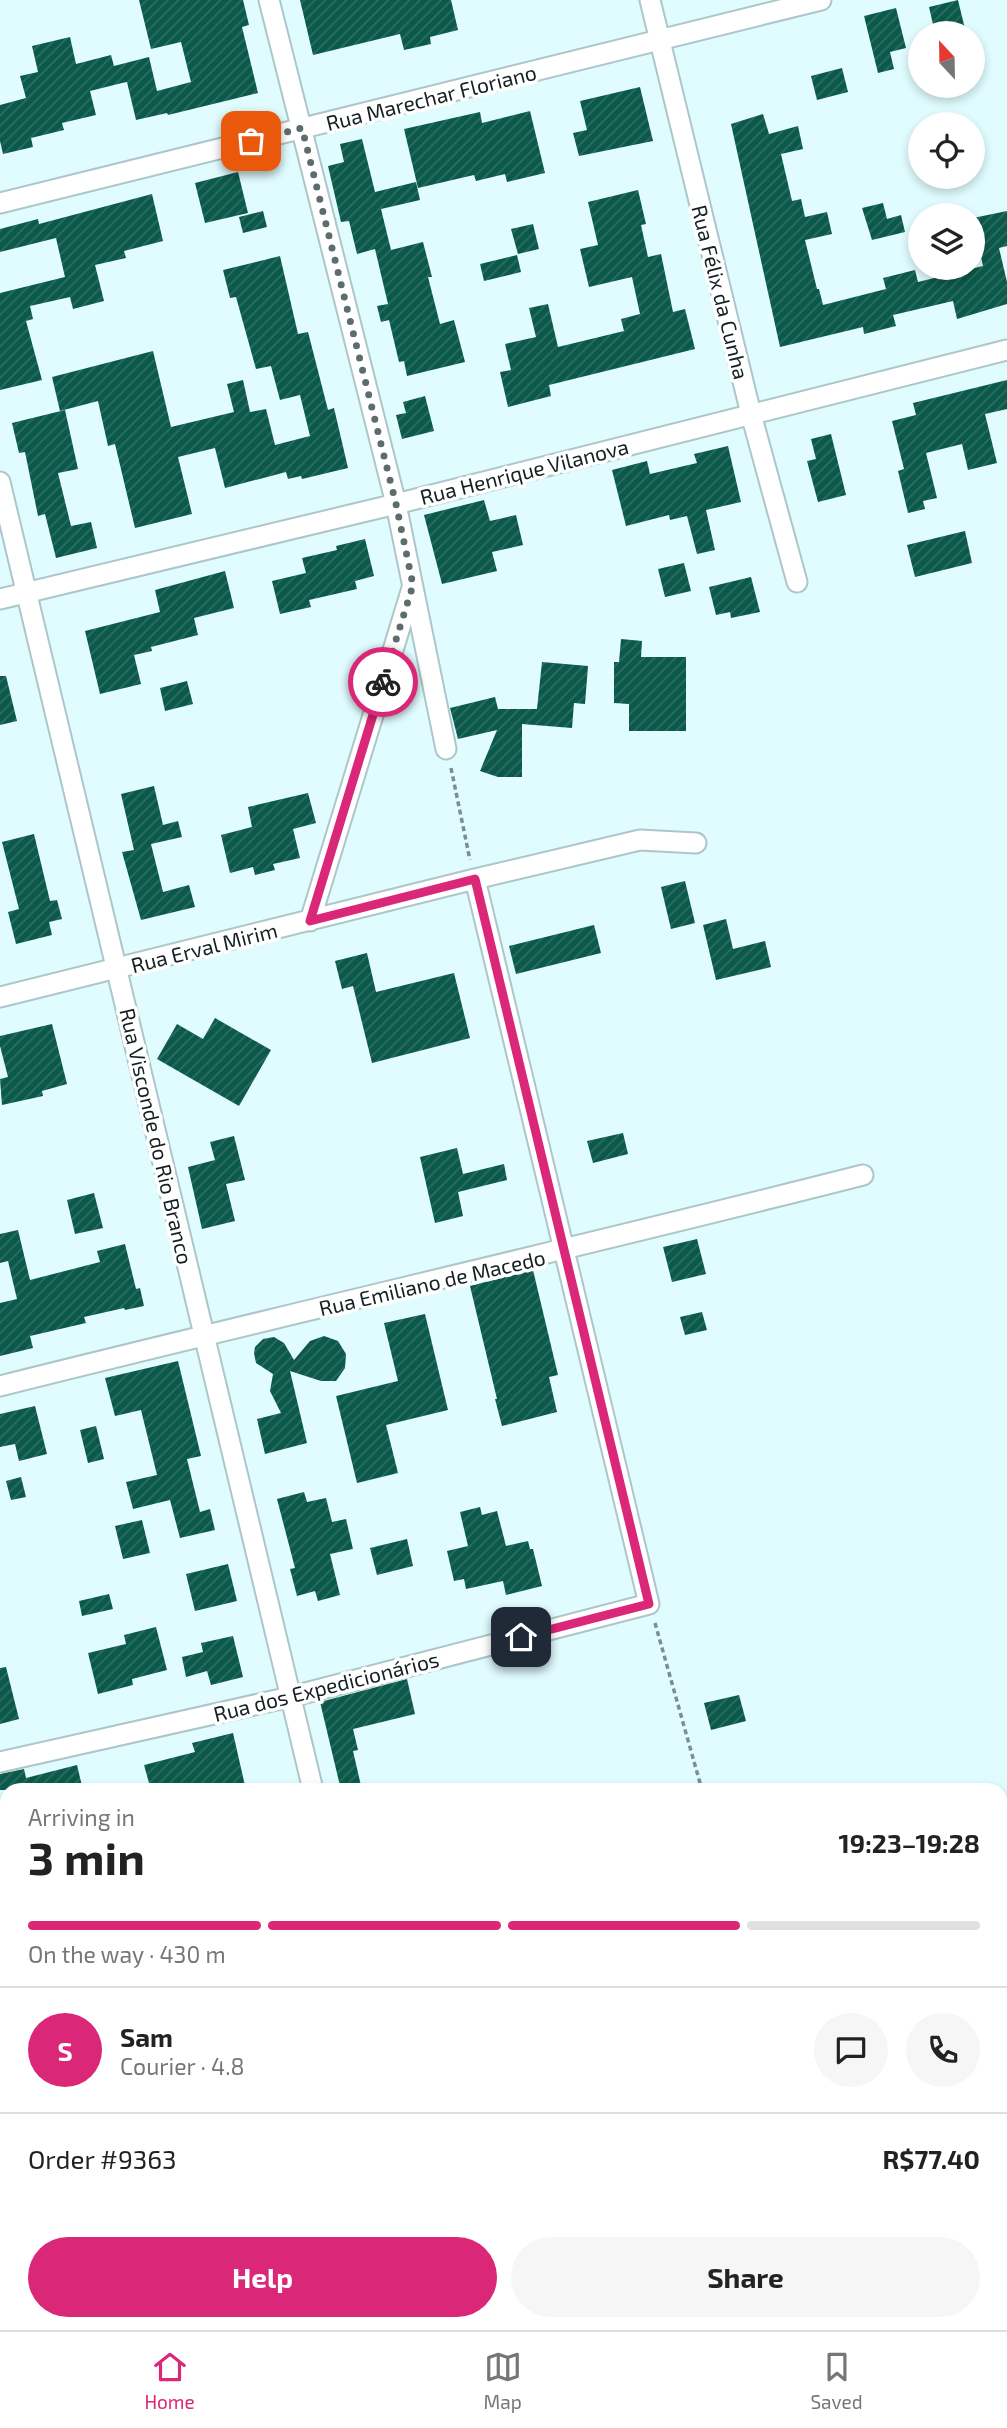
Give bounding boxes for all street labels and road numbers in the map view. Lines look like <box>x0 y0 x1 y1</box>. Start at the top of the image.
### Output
street label: Rua Marechar Floriano <box>323 59 539 135</box>
street label: Rua Félix da Cunha <box>687 202 755 382</box>
street label: Rua Henrique Vilanova <box>417 433 631 509</box>
street label: Rua Erval Mirim <box>128 917 280 977</box>
street label: Rua Visconde do Rio Branco <box>115 1005 199 1267</box>
street label: Rua Emiliano de Macedo <box>316 1244 548 1320</box>
street label: Rua dos Expedicionários <box>211 1646 441 1726</box>

